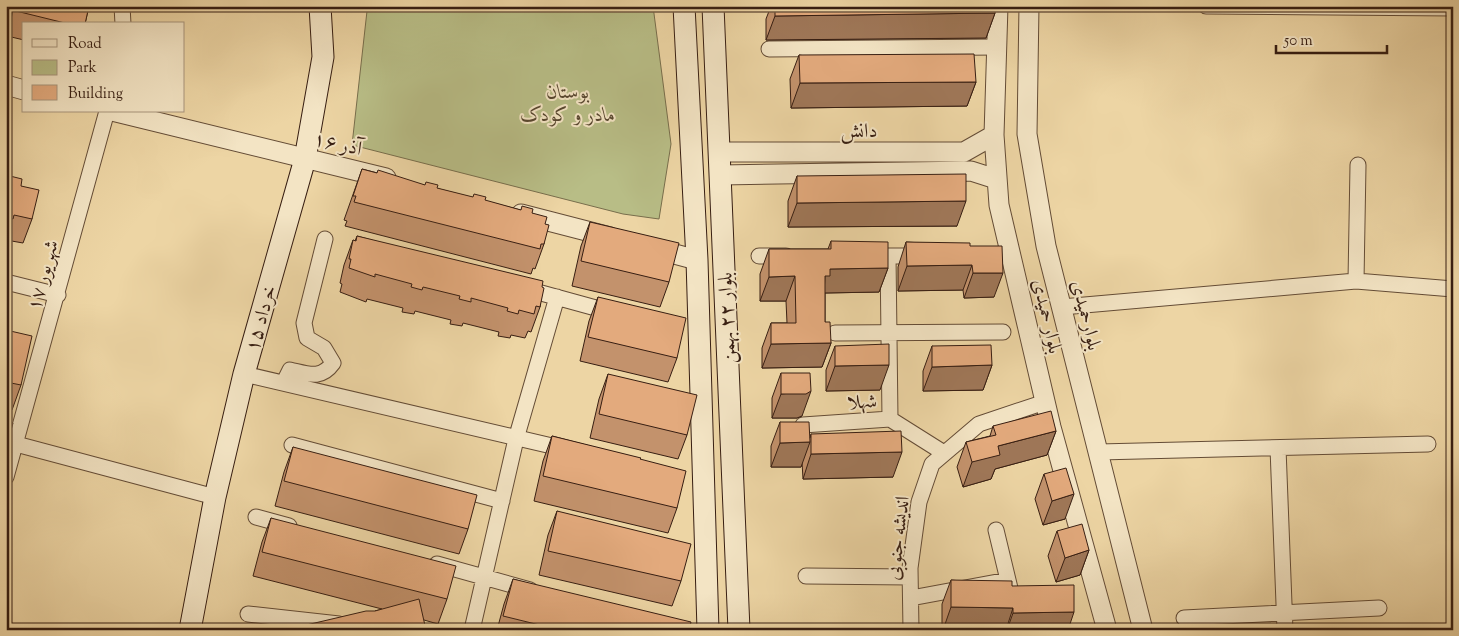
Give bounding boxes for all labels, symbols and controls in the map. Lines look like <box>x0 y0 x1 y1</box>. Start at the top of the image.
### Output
legend <box>22 22 185 112</box>
scale bar <box>1276 22 1388 54</box>
text: 50 m <box>1283 31 1313 52</box>
text: Road <box>68 34 102 55</box>
text: Park <box>68 58 97 79</box>
park label: بوستان مادر و کودک <box>520 79 616 131</box>
text: Building <box>68 84 123 105</box>
street label: دانش <box>841 118 877 147</box>
street label: ۱۶ آذر <box>310 126 367 166</box>
street label: ۱۷ شهریور <box>21 237 68 314</box>
street label: بلوار ۲۲ بهمن <box>712 272 745 364</box>
street label: بلوار حمیدی <box>1023 276 1068 357</box>
street label: بلوارحمیدی <box>1062 277 1107 354</box>
street label: ۱۵ خرداد <box>239 282 286 355</box>
street label: شهلا <box>846 388 878 419</box>
street label: اندیشه جنوبی <box>880 495 919 582</box>

